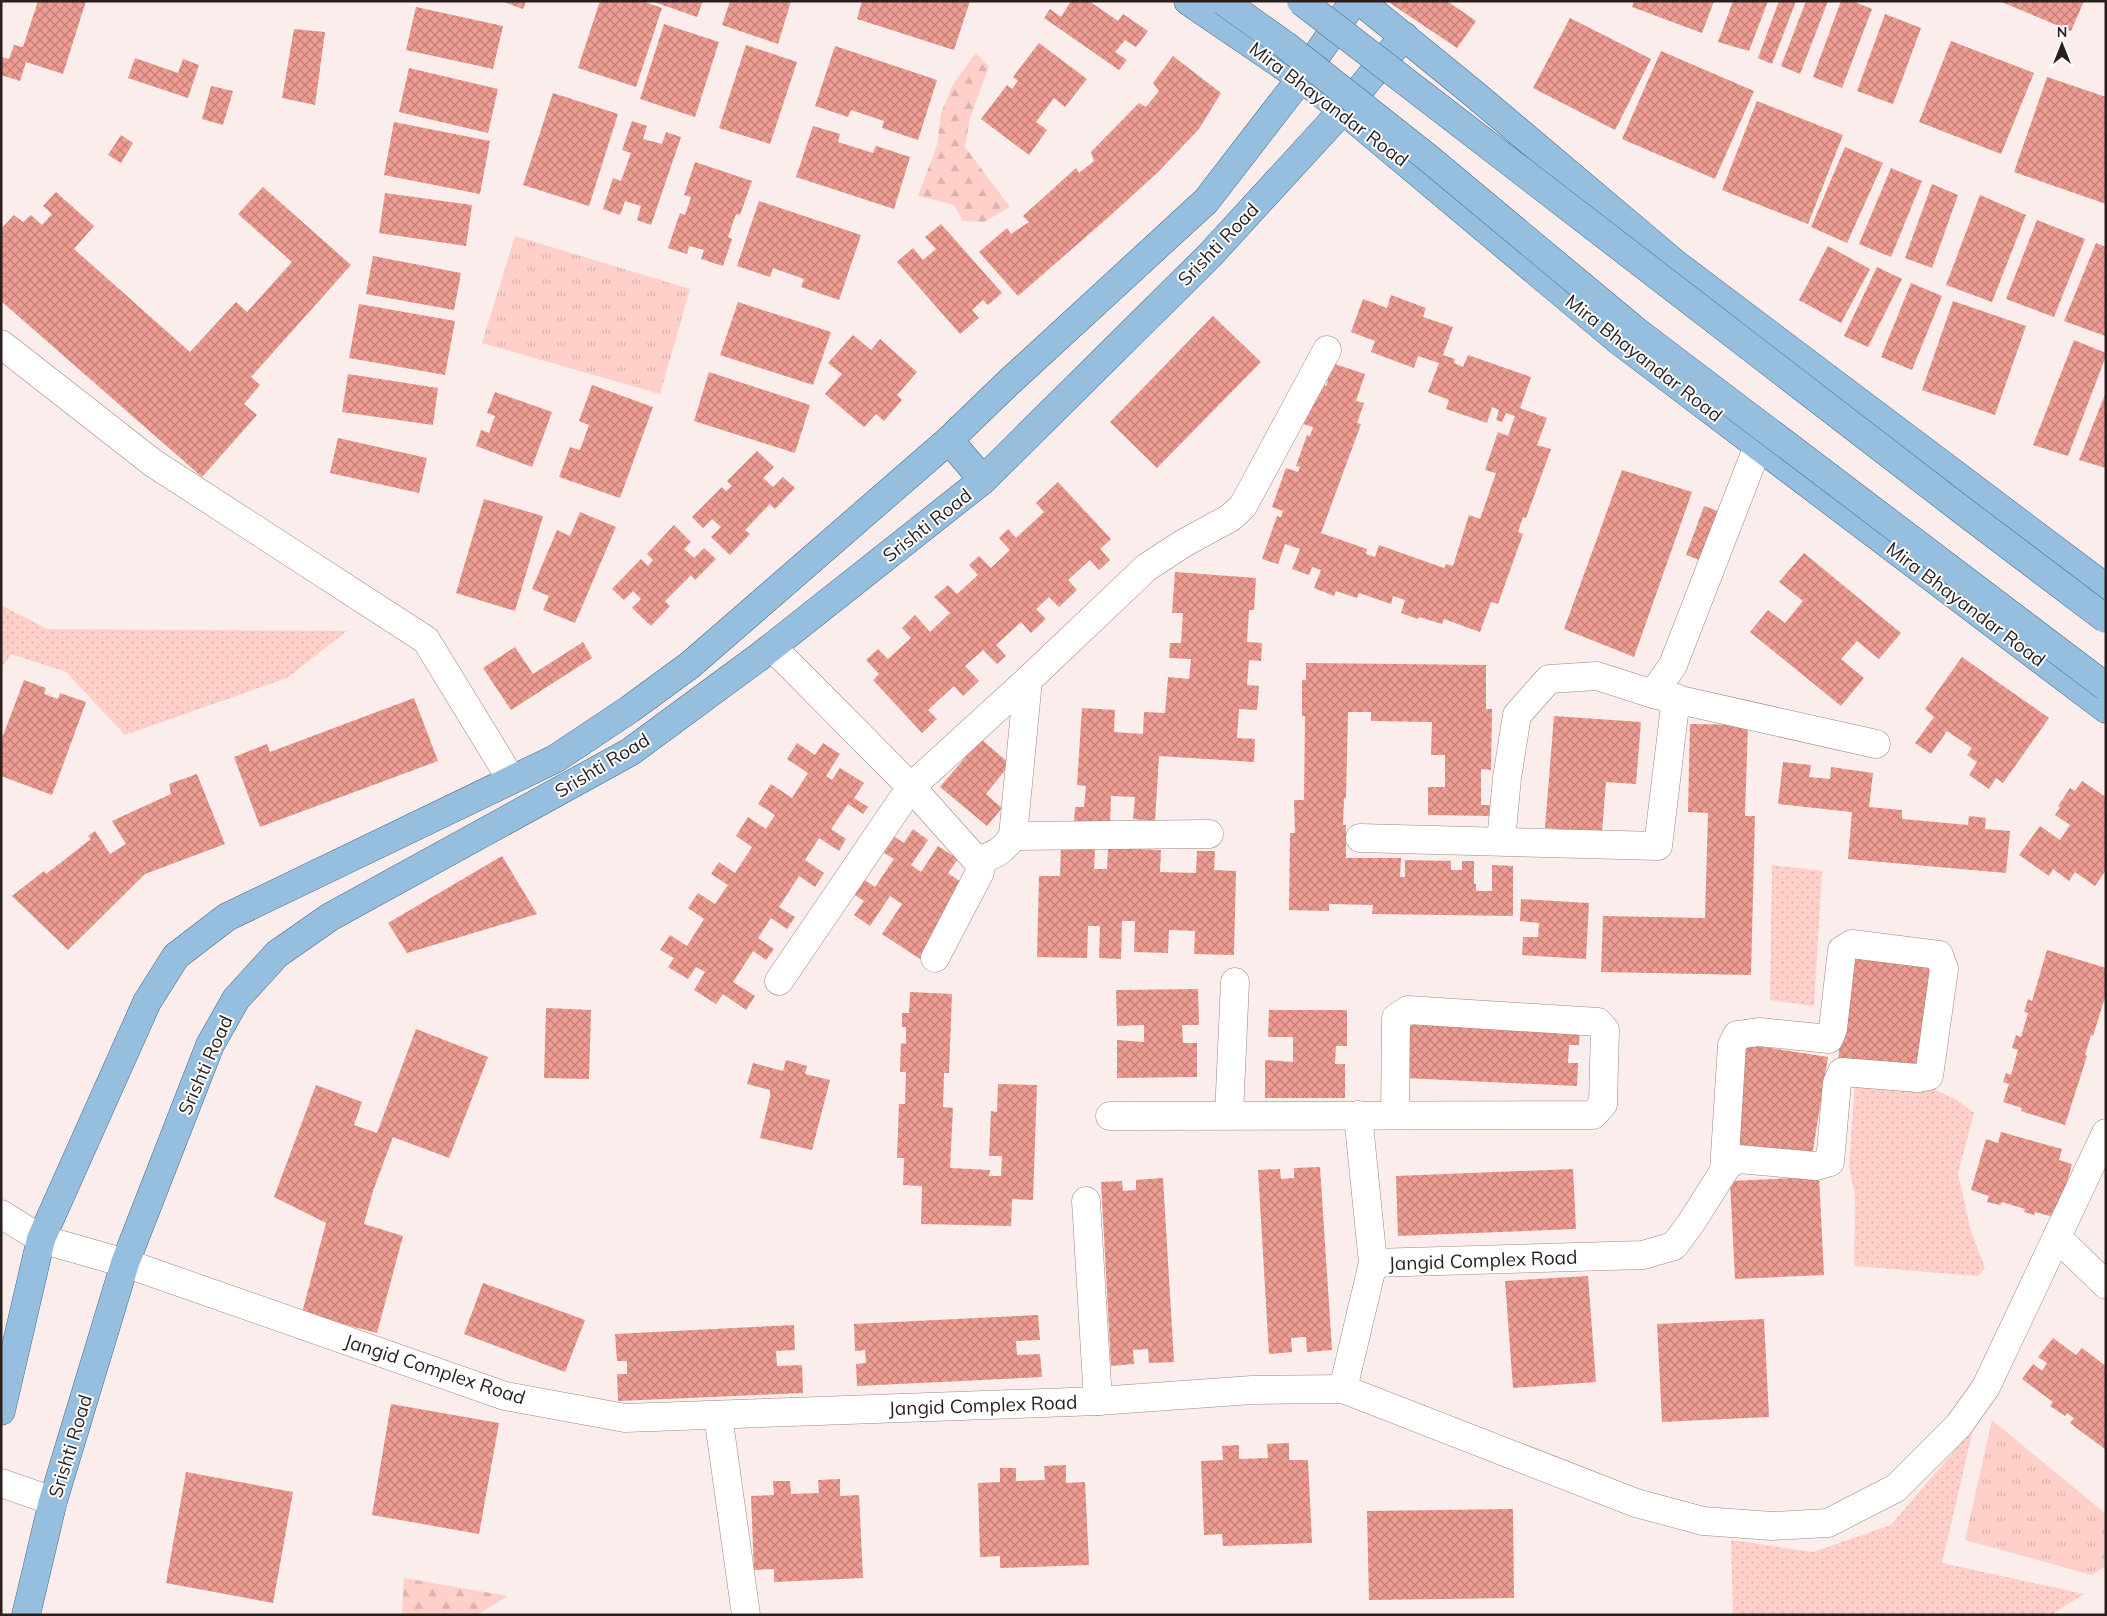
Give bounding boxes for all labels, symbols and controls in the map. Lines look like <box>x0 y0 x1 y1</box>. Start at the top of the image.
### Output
north arrow <box>2037 20 2087 70</box>
text: N <box>2057 23 2067 41</box>
street label: Mira Bhayandar Road <box>1245 36 1413 172</box>
street label: Srishti Road <box>1172 197 1264 291</box>
street label: Mira Bhayandar Road <box>1561 289 1727 427</box>
street label: Srishti Road <box>878 483 976 567</box>
street label: Mira Bhayandar Road <box>1882 536 2050 672</box>
street label: Srishti Road <box>550 727 654 803</box>
street label: Srishti Road <box>172 1011 238 1119</box>
street label: Jangid Complex Road <box>1388 1245 1578 1275</box>
street label: Jangid Complex Road <box>341 1328 529 1410</box>
street label: Jangid Complex Road <box>888 1390 1078 1420</box>
street label: Srishti Road <box>43 1392 97 1500</box>

